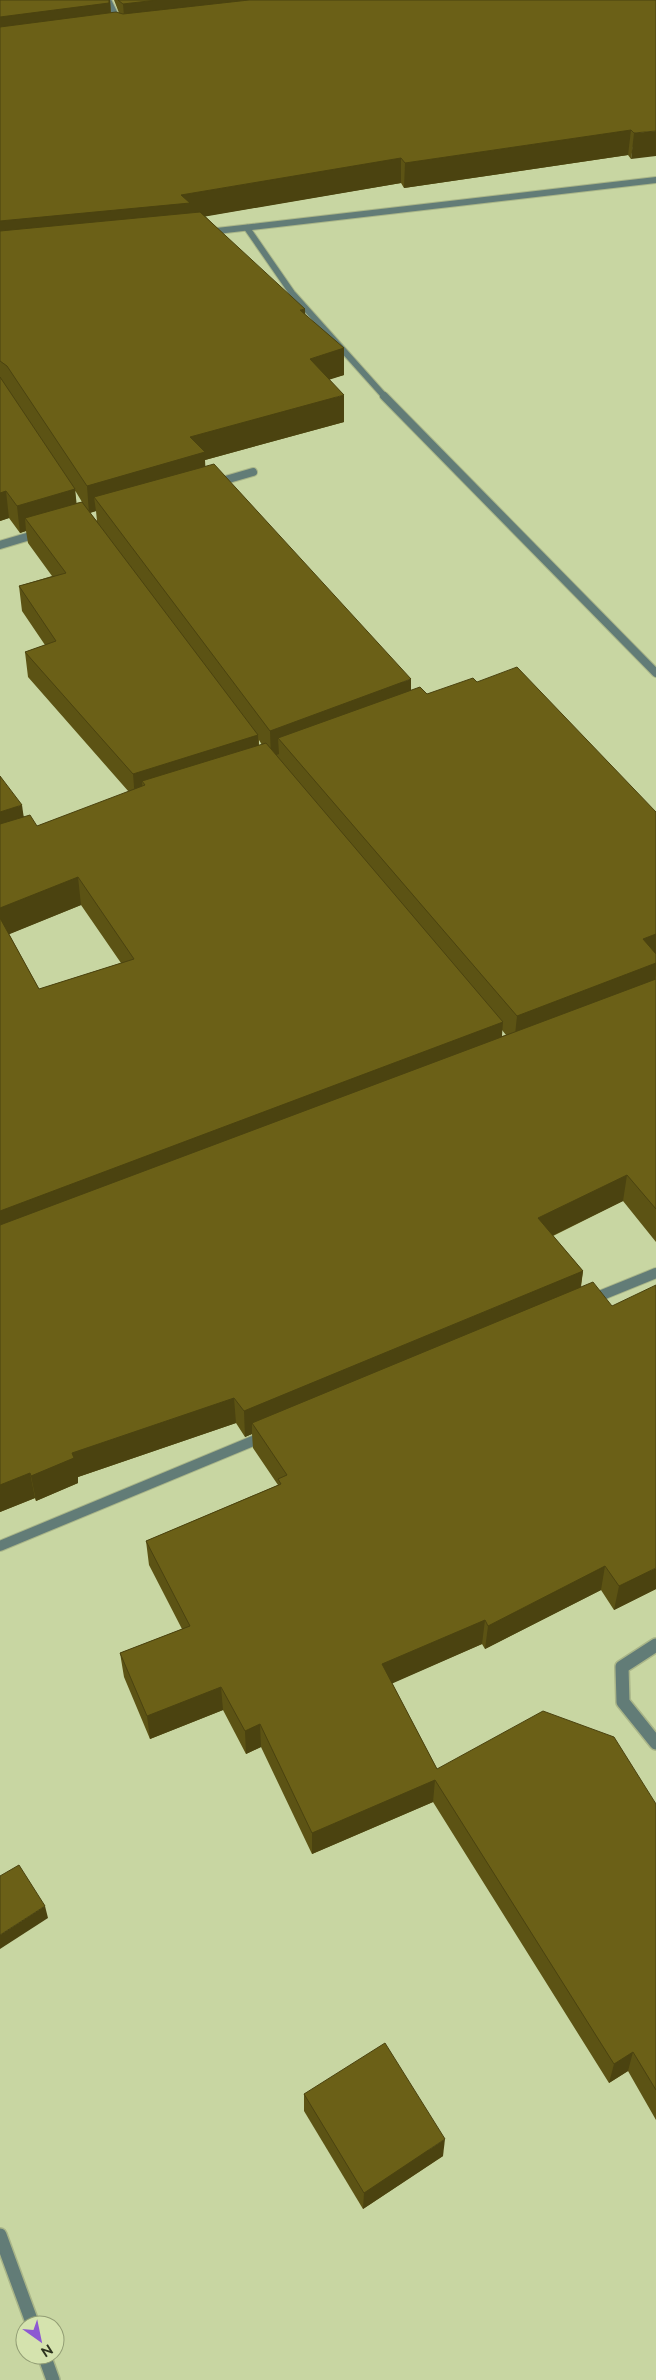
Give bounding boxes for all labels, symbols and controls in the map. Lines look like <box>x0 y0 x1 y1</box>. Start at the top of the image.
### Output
north arrow <box>15 2315 65 2365</box>
text: N <box>38 2341 56 2361</box>

